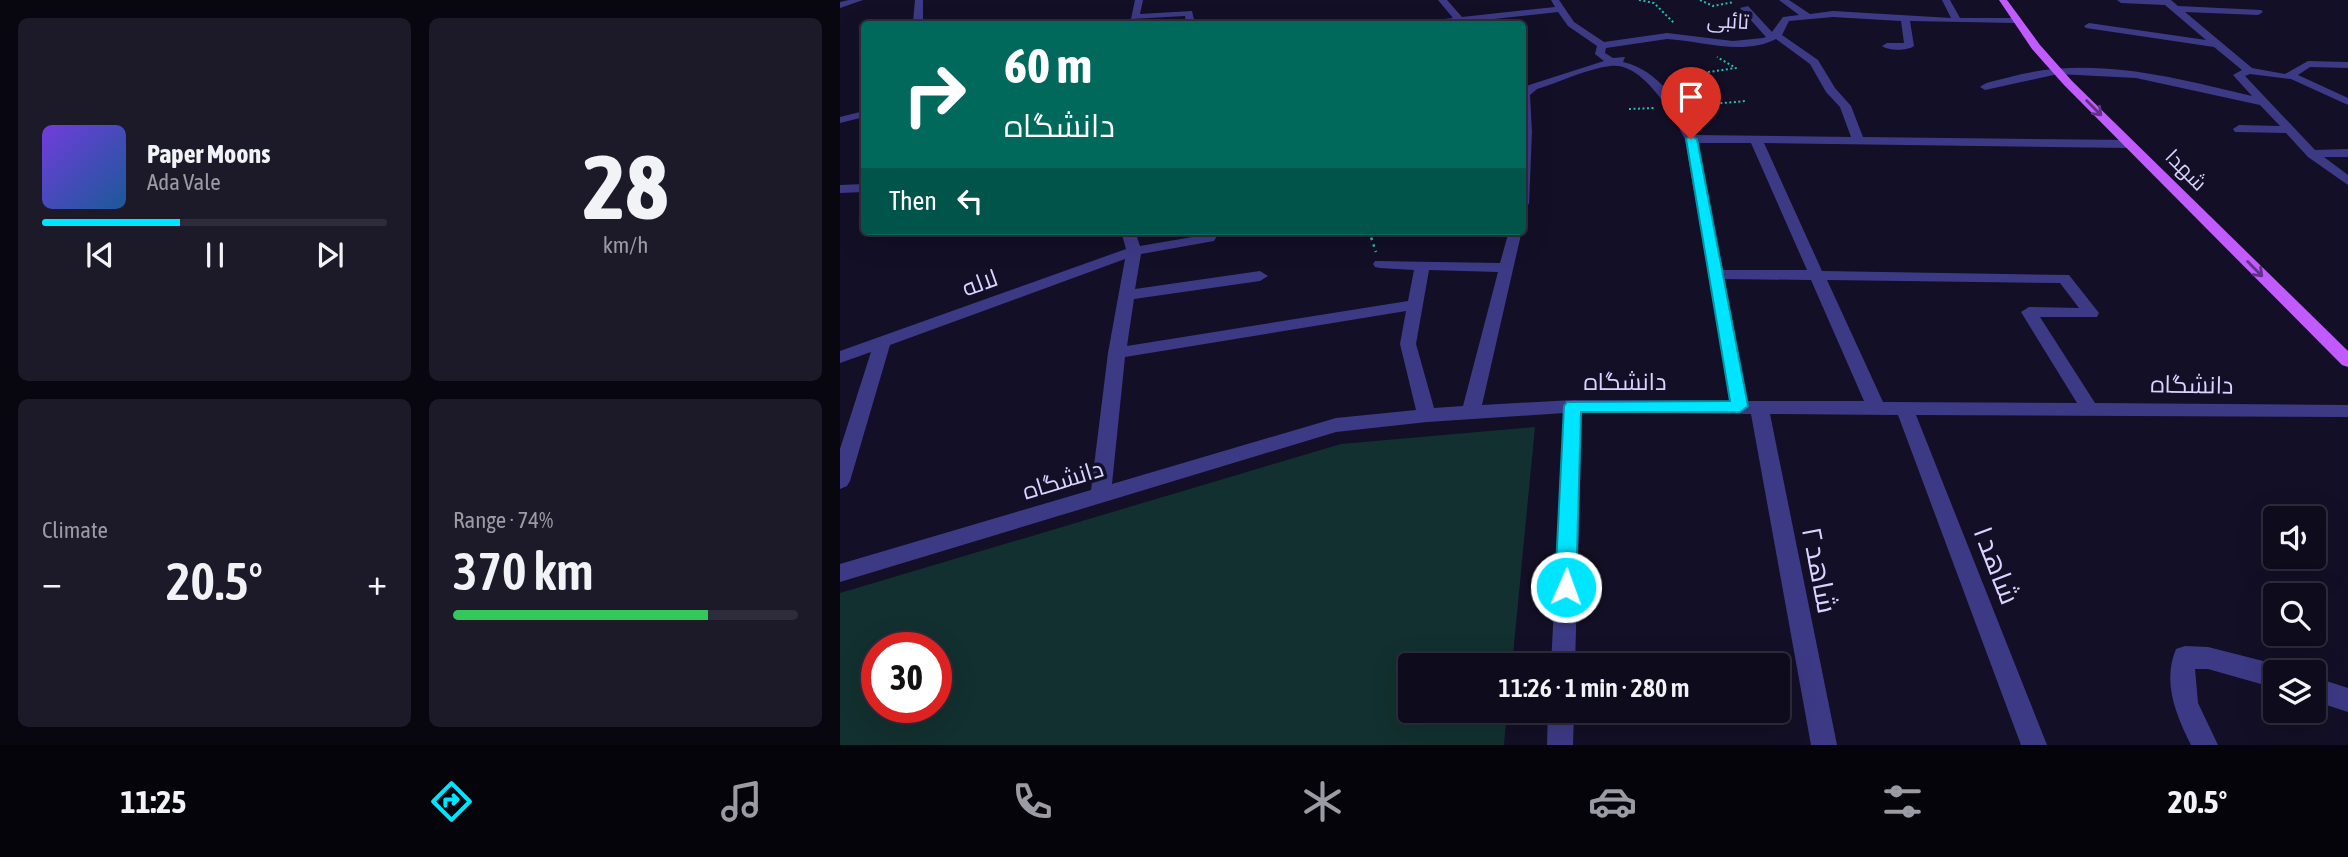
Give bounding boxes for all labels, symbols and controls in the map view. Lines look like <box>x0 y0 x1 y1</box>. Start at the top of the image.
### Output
street label: تائبی <box>1706 7 1750 35</box>
text: 60 m <box>1004 37 1092 93</box>
icon: right <box>889 49 980 140</box>
pin <box>1661 67 1721 139</box>
icon: arrive <box>1672 78 1710 116</box>
one-way arrow <box>2085 99 2102 116</box>
text: دانشگاه <box>1004 107 1115 144</box>
text: 28 <box>583 134 668 238</box>
text: Paper Moons <box>147 139 270 169</box>
street label: شهدا <box>2160 144 2212 196</box>
text: Ada Vale <box>147 169 221 195</box>
icon: left <box>951 182 989 220</box>
text: Then <box>889 186 937 216</box>
text: km/h <box>603 232 648 258</box>
icon: previous <box>81 236 119 274</box>
icon: pause <box>196 236 234 274</box>
icon: next <box>311 236 349 274</box>
one-way arrow <box>2246 260 2263 277</box>
street label: لاله <box>958 264 1001 301</box>
street label: دانشگاه <box>1583 368 1667 395</box>
street label: دانشگاه <box>2150 370 2234 399</box>
street label: دانشگاه <box>1019 454 1107 505</box>
map controls <box>2263 506 2326 723</box>
button: sound <box>2263 506 2326 569</box>
text: Range · 74% <box>453 507 553 533</box>
text: Climate <box>42 517 108 543</box>
street label: شاهد ۱ <box>1968 521 2026 609</box>
street label: شاهد ۲ <box>1796 524 1844 616</box>
text: 370 km <box>453 541 594 601</box>
position arrow <box>1529 550 1603 624</box>
text: 20.5° <box>166 551 263 611</box>
text: − <box>42 560 62 603</box>
text: + <box>367 560 387 603</box>
button: search <box>2263 583 2326 646</box>
speed limit sign: 30 <box>861 632 952 723</box>
button: layers <box>2263 660 2326 723</box>
text: 11:26 · 1 min · 280 m <box>1499 673 1689 703</box>
icon: directions <box>427 777 476 826</box>
icon: music <box>717 777 766 826</box>
icon: phone <box>1008 777 1057 826</box>
icon: climate <box>1298 777 1347 826</box>
icon: car <box>1588 777 1637 826</box>
icon: filters <box>1878 777 1927 826</box>
text: 11:25 <box>121 783 186 820</box>
text: 20.5° <box>2168 783 2227 820</box>

